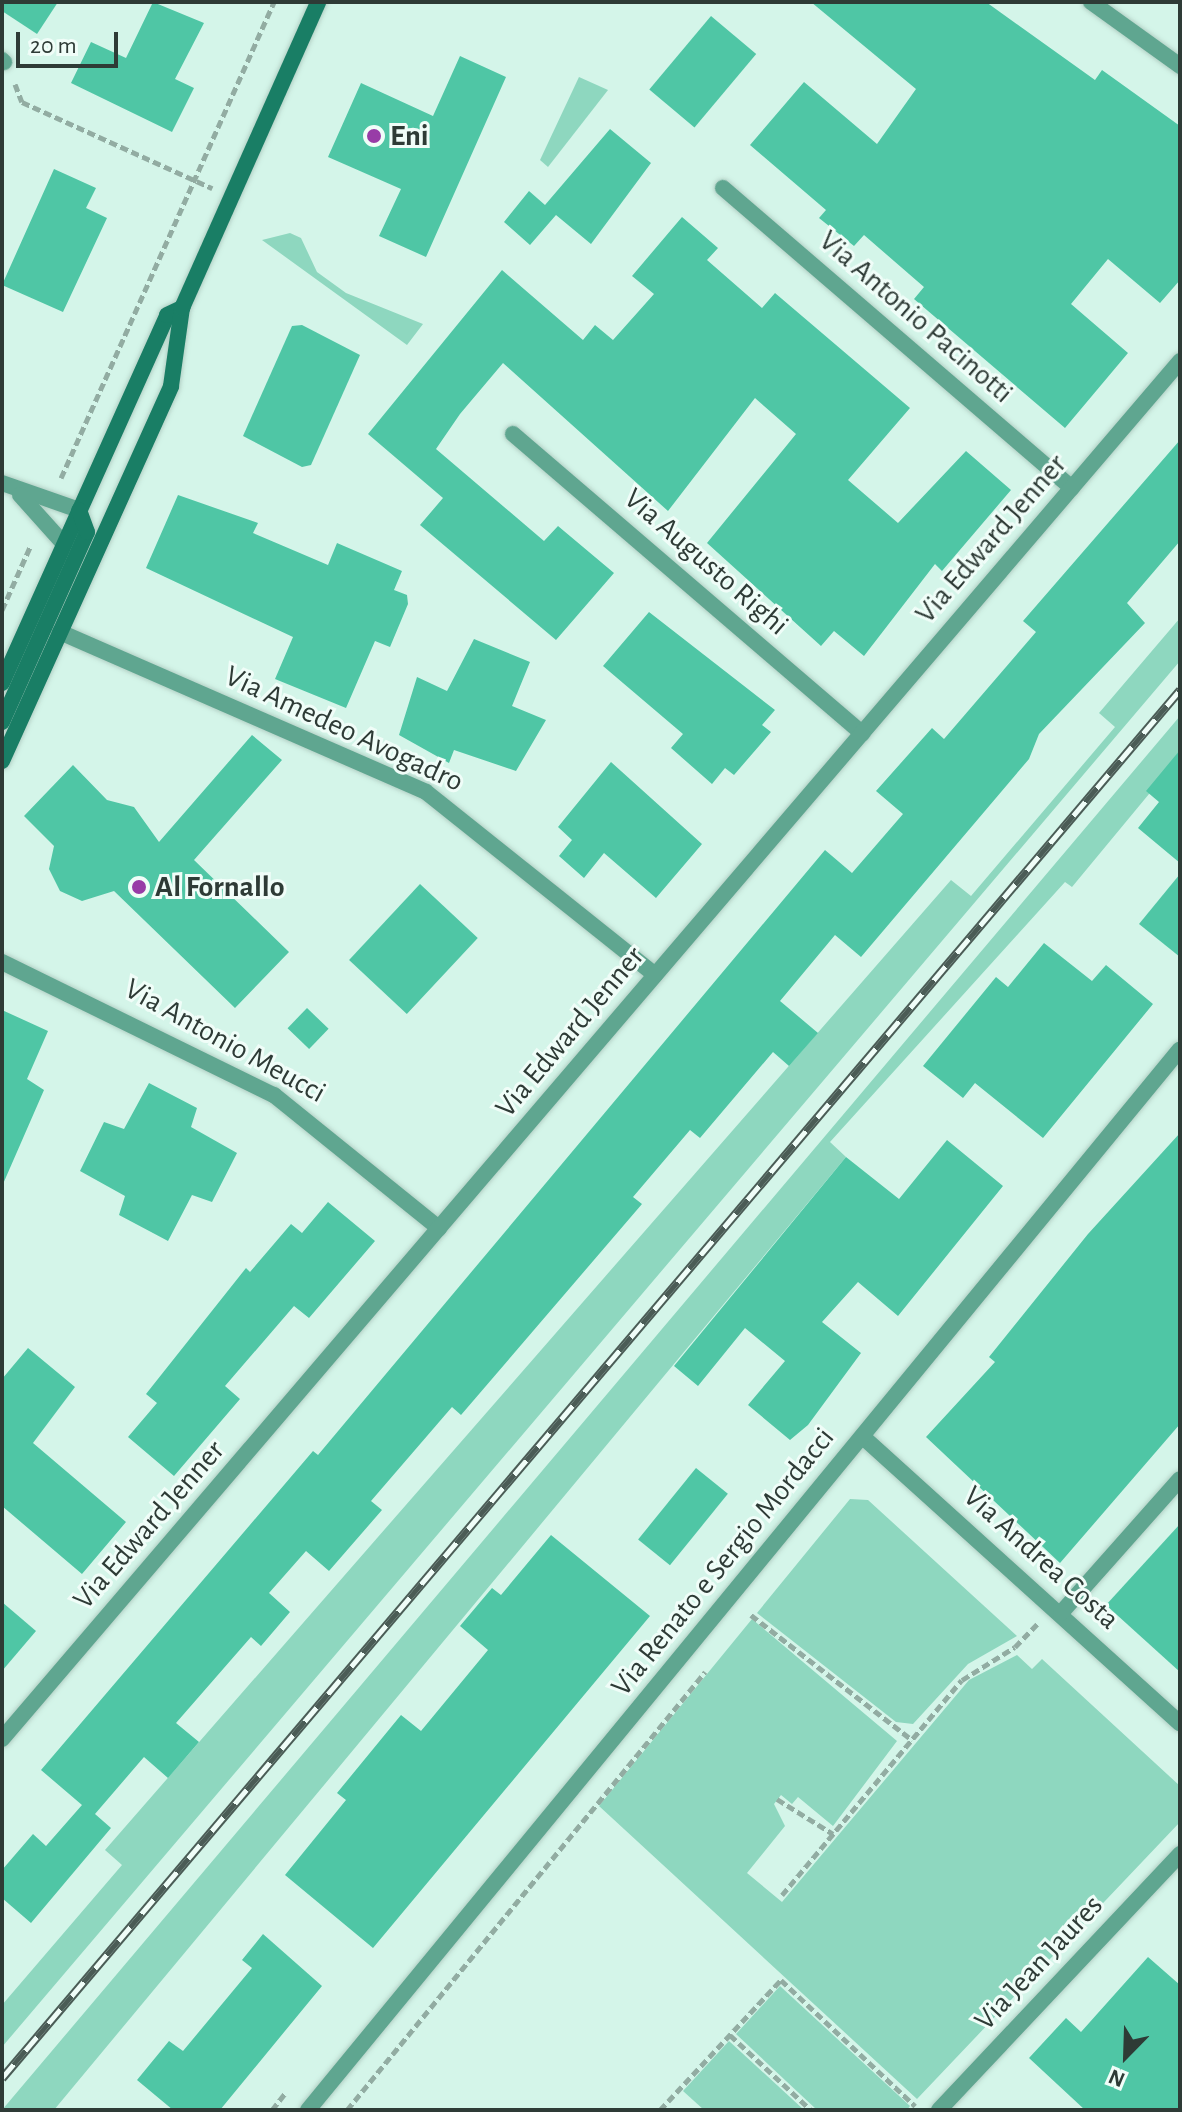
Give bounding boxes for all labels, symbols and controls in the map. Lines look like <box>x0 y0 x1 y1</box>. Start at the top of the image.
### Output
scale bar <box>20 16 122 66</box>
text: 20 m <box>30 34 77 58</box>
place label: Eni <box>390 118 429 154</box>
marker: Eni <box>365 127 383 145</box>
street label: Via Antonio Pacinotti <box>812 223 1020 411</box>
street label: Via Edward Jenner <box>908 447 1074 631</box>
street label: Via Augusto Righi <box>616 481 796 643</box>
street label: Via Amedeo Avogadro <box>219 658 469 800</box>
place label: Al Fornallo <box>155 869 285 905</box>
marker: Al Fornallo <box>130 878 148 896</box>
street label: Via Edward Jenner <box>488 939 652 1125</box>
street label: Via Antonio Meucci <box>118 971 332 1111</box>
street label: Via Renato e Sergio Mordacci <box>604 1421 842 1703</box>
street label: Via Edward Jenner <box>66 1433 232 1617</box>
street label: Via Andrea Costa <box>956 1479 1126 1637</box>
street label: Via Jean Jaures <box>967 1888 1111 2038</box>
north arrow <box>1086 2016 1166 2096</box>
text: N <box>1105 2065 1128 2091</box>

